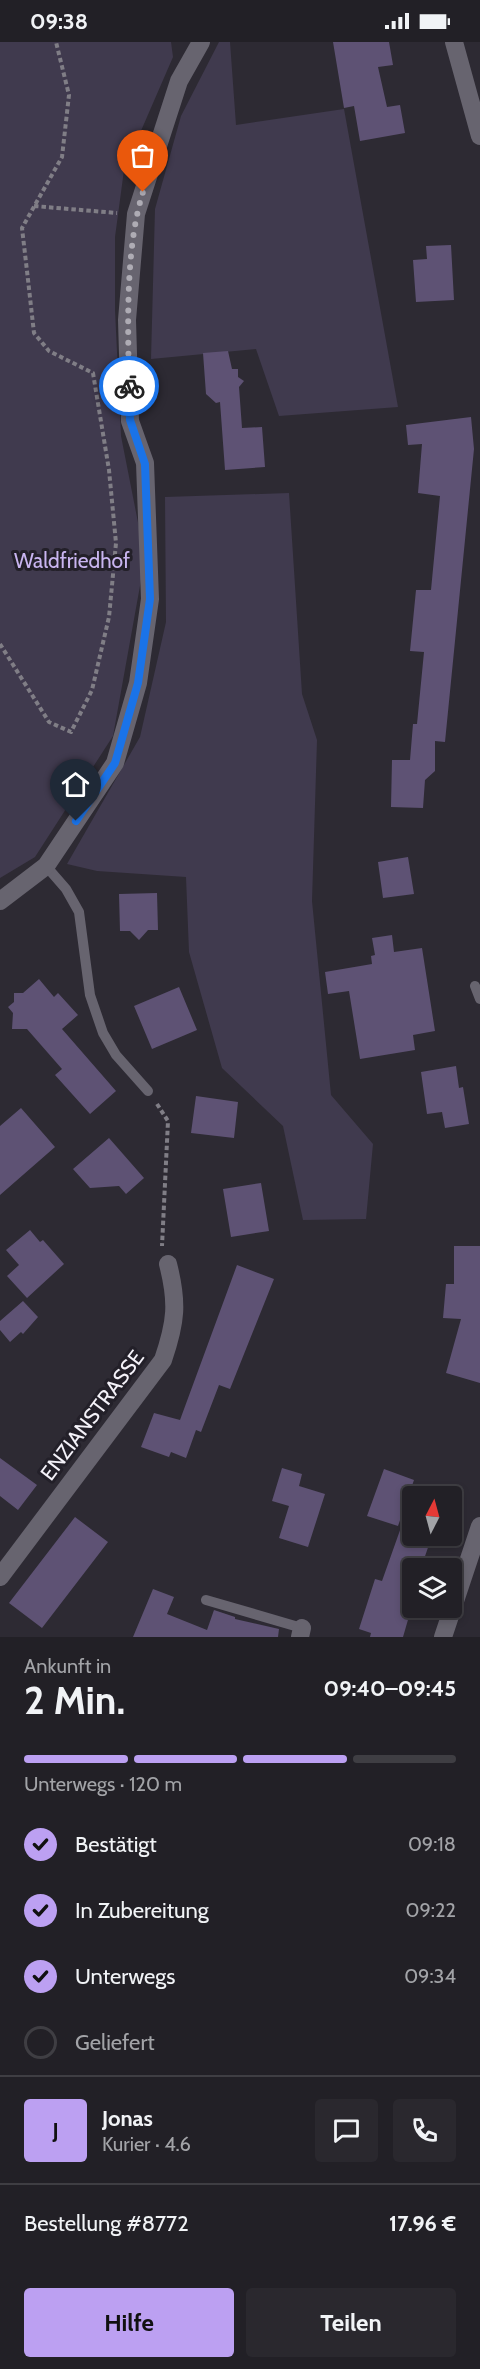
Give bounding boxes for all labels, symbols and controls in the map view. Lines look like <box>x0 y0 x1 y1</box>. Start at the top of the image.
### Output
text: 09:38 <box>30 8 88 35</box>
pin <box>117 130 168 192</box>
icon: bag <box>126 139 159 172</box>
courier <box>99 356 159 416</box>
icon: bike <box>113 370 146 403</box>
park label: Waldfriedhof <box>14 548 130 573</box>
pin <box>50 759 101 821</box>
icon: home <box>59 768 92 801</box>
street label: ENZIANSTRASSE <box>35 1345 149 1485</box>
north arrow <box>402 1486 462 1546</box>
map controls <box>402 1486 462 1618</box>
button: layers <box>402 1558 462 1618</box>
text: Ankunft in <box>24 1654 111 1678</box>
text: 09:40–09:45 <box>324 1675 456 1702</box>
text: 2 Min. <box>24 1676 125 1724</box>
text: Unterwegs · 120 m <box>24 1772 182 1796</box>
icon: check <box>24 1828 57 1861</box>
text: Bestätigt <box>75 1831 157 1858</box>
text: 09:18 <box>408 1832 456 1856</box>
icon: check <box>24 1894 57 1927</box>
text: In Zubereitung <box>75 1897 209 1924</box>
text: 09:22 <box>406 1898 456 1922</box>
icon: check <box>24 1960 57 1993</box>
text: Unterwegs <box>75 1963 175 1990</box>
text: 09:34 <box>404 1964 456 1988</box>
text: Geliefert <box>75 2029 155 2056</box>
button: chat <box>315 2099 378 2162</box>
button: phone <box>393 2099 456 2162</box>
text: Jonas <box>102 2105 153 2132</box>
text: J <box>52 2117 59 2144</box>
text: Kurier · 4.6 <box>102 2132 191 2156</box>
text: Bestellung #8772 <box>24 2210 189 2237</box>
text: 17.96 € <box>389 2210 456 2237</box>
button: Hilfe <box>24 2288 234 2357</box>
button: Teilen <box>246 2288 456 2357</box>

